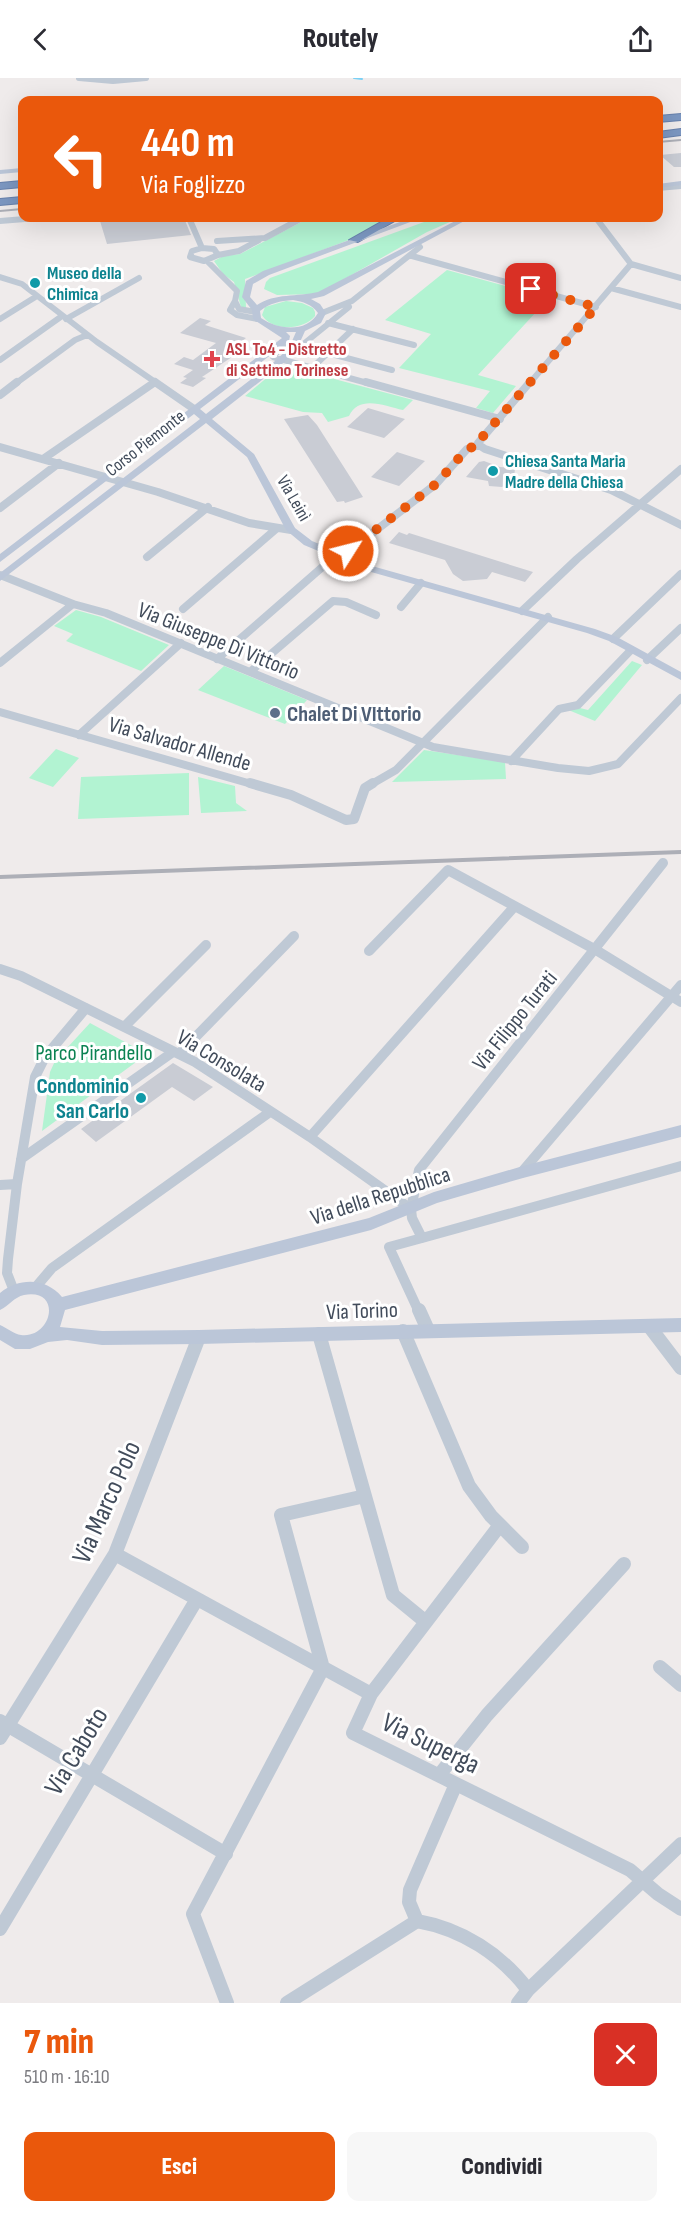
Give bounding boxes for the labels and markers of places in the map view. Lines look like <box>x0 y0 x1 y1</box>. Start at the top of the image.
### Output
place label: Museo della Chimica <box>47 263 122 305</box>
pin <box>505 263 556 314</box>
marker: Museo della Chimica <box>28 276 42 290</box>
place label: ASL To4 - Distretto di Settimo Torinese <box>225 339 348 381</box>
marker: ASL To4 - Distretto di Settimo Torinese <box>203 350 221 368</box>
place label: Chiesa Santa Maria Madre della Chiesa <box>505 451 626 493</box>
marker: Chiesa Santa Maria Madre della Chiesa <box>486 464 500 478</box>
place label: Chalet Di VIttorio <box>287 701 421 728</box>
marker: Chalet Di VIttorio <box>268 706 282 720</box>
place label: Condominio San Carlo <box>36 1073 129 1125</box>
marker: Condominio San Carlo <box>134 1091 148 1105</box>

